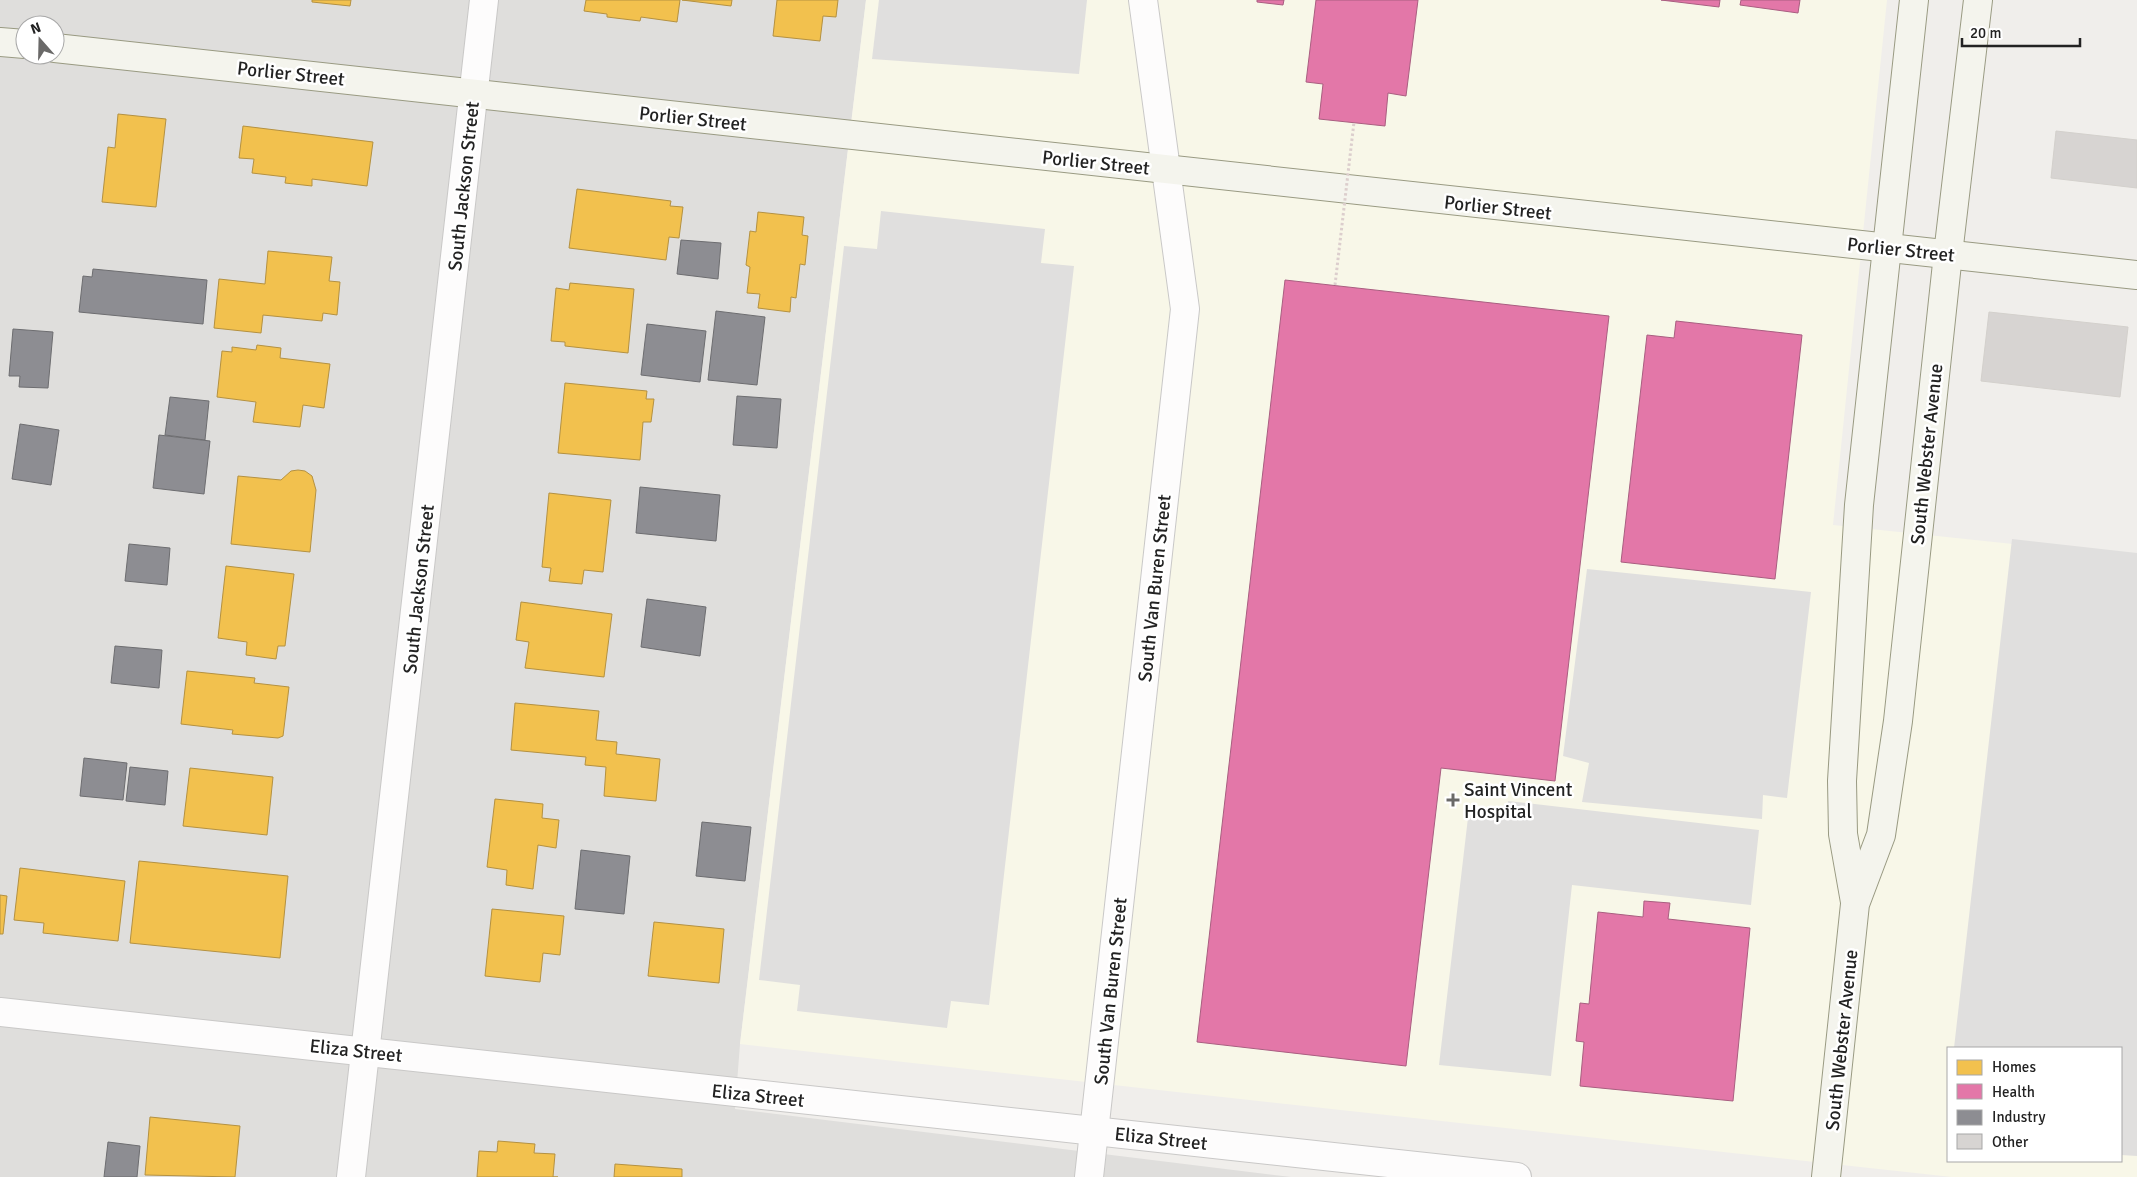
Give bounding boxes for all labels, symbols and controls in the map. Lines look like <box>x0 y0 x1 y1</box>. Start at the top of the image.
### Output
north arrow <box>15 15 65 65</box>
scale bar <box>1962 15 2080 47</box>
text: N <box>28 19 43 38</box>
text: 20 m <box>1970 24 2001 42</box>
street label: Porlier Street <box>236 56 346 92</box>
street label: South Jackson Street <box>443 100 485 272</box>
street label: Porlier Street <box>638 101 748 137</box>
street label: Porlier Street <box>1041 145 1151 181</box>
street label: Porlier Street <box>1443 190 1553 226</box>
street label: Porlier Street <box>1846 232 1956 268</box>
street label: South Webster Avenue <box>1906 362 1948 546</box>
street label: South Van Buren Street <box>1133 493 1177 683</box>
street label: South Jackson Street <box>398 503 440 675</box>
place label: Saint Vincent Hospital <box>1464 778 1573 824</box>
marker: Saint Vincent Hospital <box>1446 793 1460 807</box>
street label: South Van Buren Street <box>1089 896 1133 1086</box>
street label: South Webster Avenue <box>1821 948 1863 1132</box>
street label: Eliza Street <box>308 1034 404 1068</box>
legend <box>1947 1047 2122 1162</box>
text: Homes <box>1992 1058 2036 1076</box>
street label: Eliza Street <box>710 1079 806 1113</box>
text: Health <box>1992 1083 2035 1101</box>
text: Industry <box>1992 1108 2045 1126</box>
street label: Eliza Street <box>1113 1122 1209 1156</box>
text: Other <box>1992 1133 2029 1151</box>

